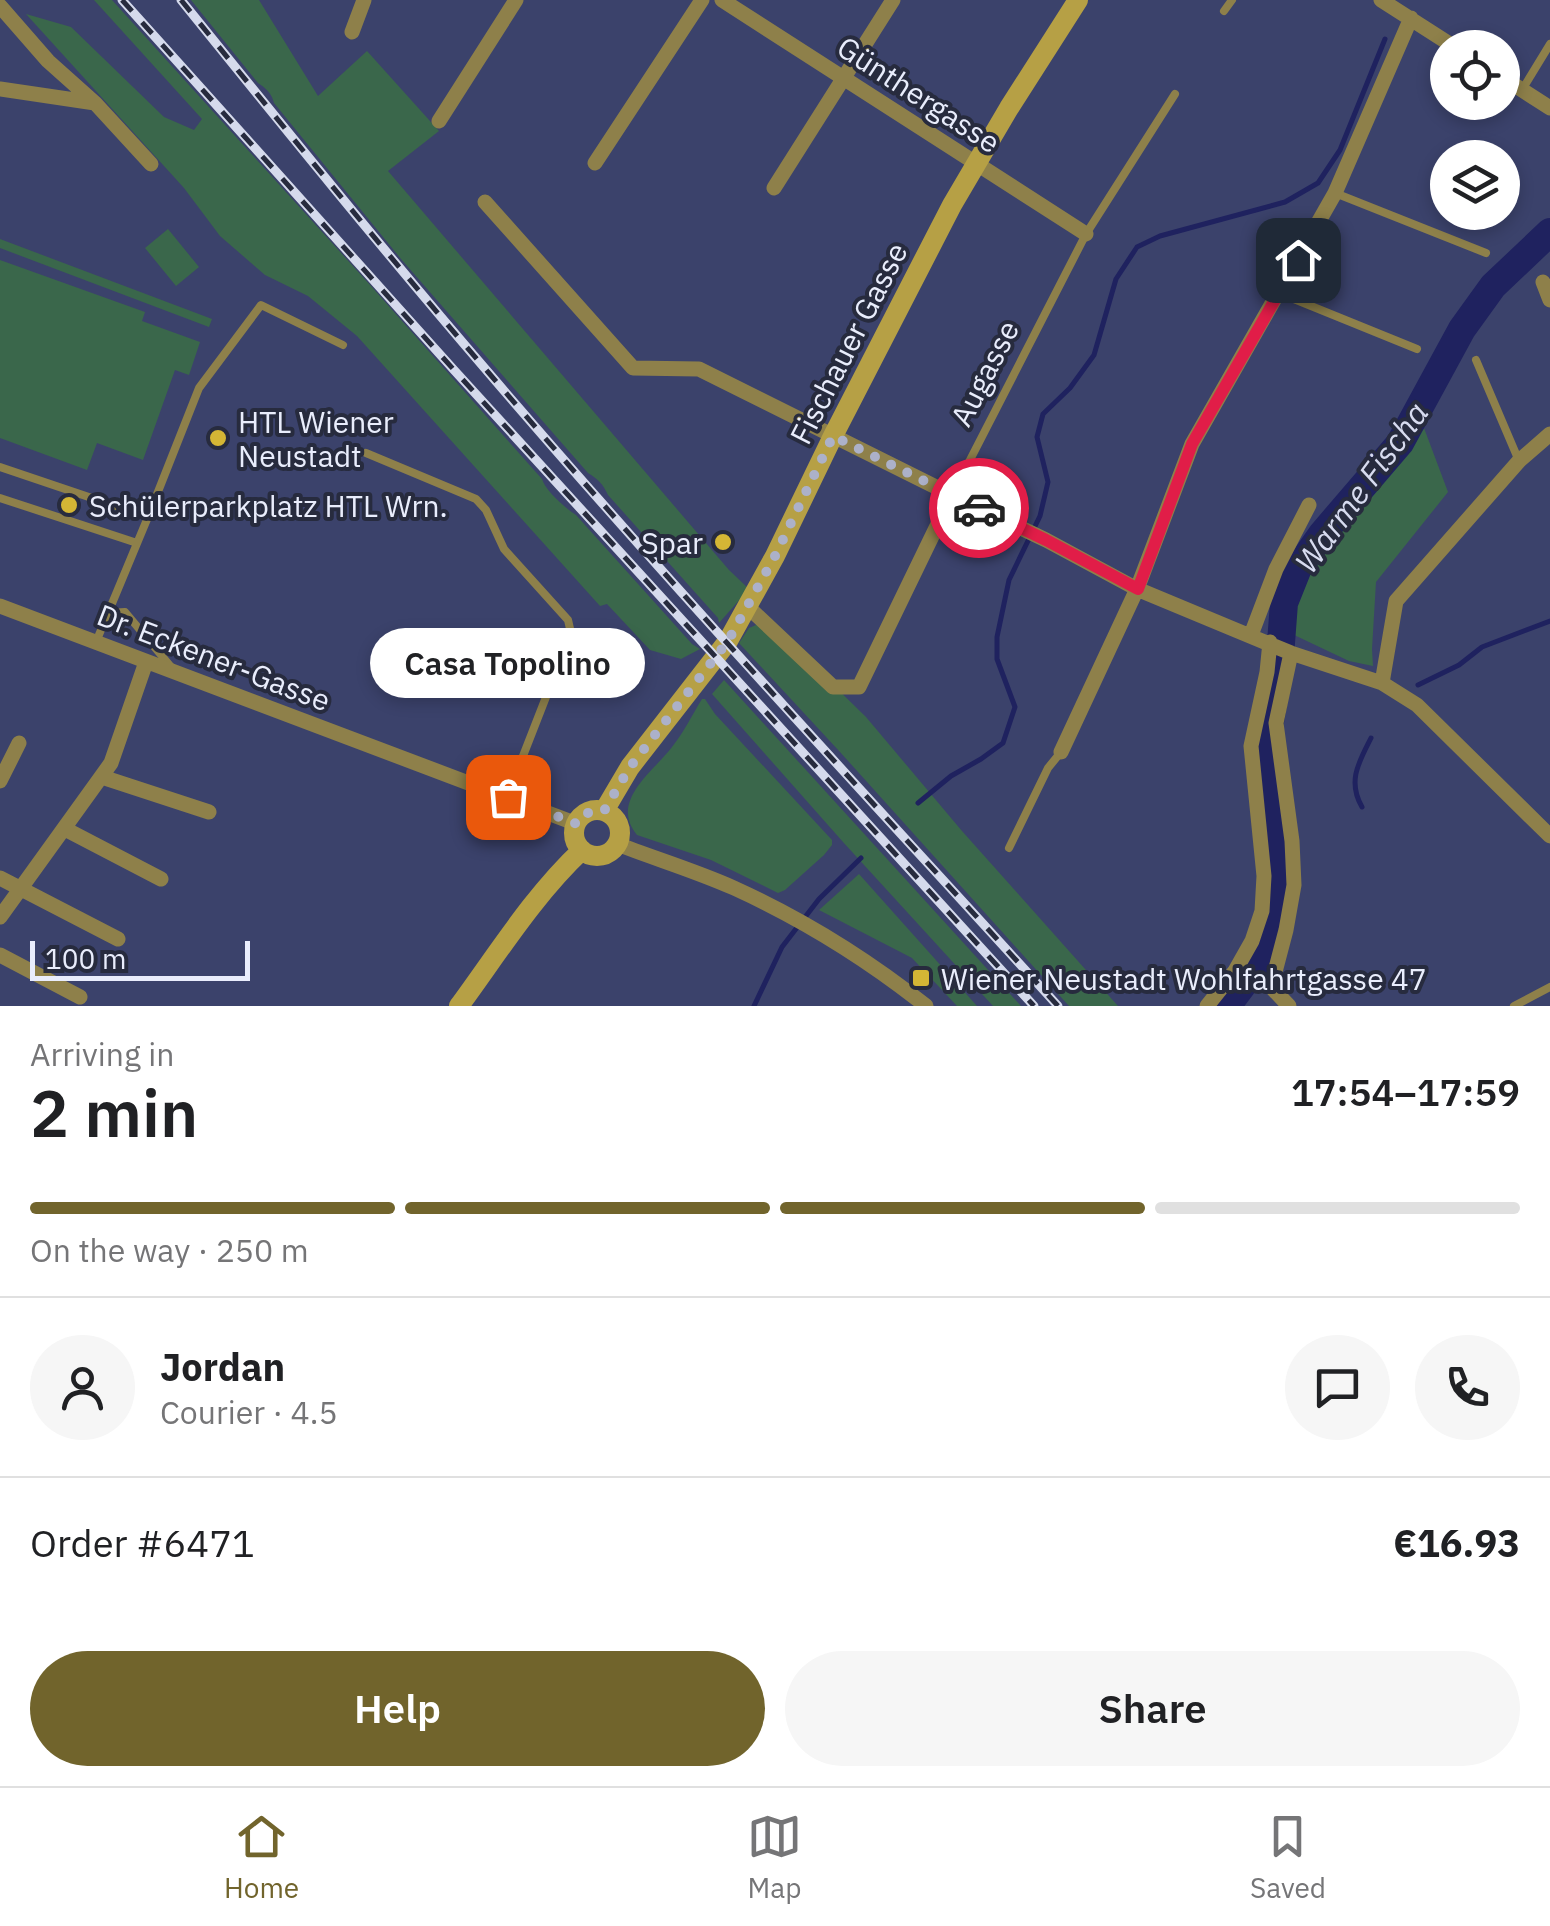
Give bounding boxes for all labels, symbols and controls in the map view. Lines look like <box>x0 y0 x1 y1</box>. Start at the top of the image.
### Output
street label: Günthergasse <box>830 27 1008 161</box>
map controls <box>1430 30 1520 230</box>
button: locate <box>1430 30 1520 120</box>
button: layers <box>1430 140 1520 230</box>
pin <box>1256 218 1341 303</box>
icon: home <box>1271 233 1326 288</box>
street label: Fischauer Gasse <box>780 236 916 450</box>
street label: Augasse <box>941 314 1027 432</box>
water label: Warme Fischa <box>1285 393 1437 581</box>
place label: HTL Wiener Neustadt <box>238 402 394 475</box>
marker: HTL Wiener Neustadt <box>207 427 229 449</box>
courier <box>929 458 1029 558</box>
icon: car <box>952 481 1007 536</box>
place label: Schülerparkplatz HTL Wrn. <box>89 486 448 525</box>
marker: Schülerparkplatz HTL Wrn. <box>58 494 80 516</box>
place label: Spar <box>641 523 703 562</box>
marker: Spar <box>712 531 734 553</box>
street label: Dr. Eckener-Gasse <box>92 595 336 719</box>
callout: Casa Topolino <box>370 627 646 697</box>
text: Casa Topolino <box>404 642 611 684</box>
pin <box>466 755 551 840</box>
icon: bag <box>481 770 536 825</box>
scale bar <box>30 936 250 980</box>
text: 100 m <box>45 940 126 977</box>
place label: Wiener Neustadt Wohlfahrtgasse 47 <box>941 959 1427 998</box>
marker: Wiener Neustadt Wohlfahrtgasse 47 <box>910 967 932 989</box>
text: Arriving in <box>30 1033 175 1075</box>
text: 17:54–17:59 <box>1291 1067 1520 1116</box>
text: 2 min <box>30 1070 198 1155</box>
text: On the way · 250 m <box>30 1229 309 1271</box>
button: person <box>30 1335 135 1440</box>
button: chat <box>1285 1335 1390 1440</box>
button: phone <box>1415 1335 1520 1440</box>
text: Jordan <box>160 1342 285 1391</box>
text: Courier · 4.5 <box>160 1391 338 1433</box>
text: Order #6471 <box>30 1518 255 1567</box>
text: €16.93 <box>1393 1518 1520 1567</box>
button: Help <box>30 1651 765 1766</box>
button: Share <box>785 1651 1520 1766</box>
tab: Home <box>224 1809 299 1906</box>
tab: Map <box>747 1809 802 1906</box>
tab: Saved <box>1250 1809 1326 1906</box>

